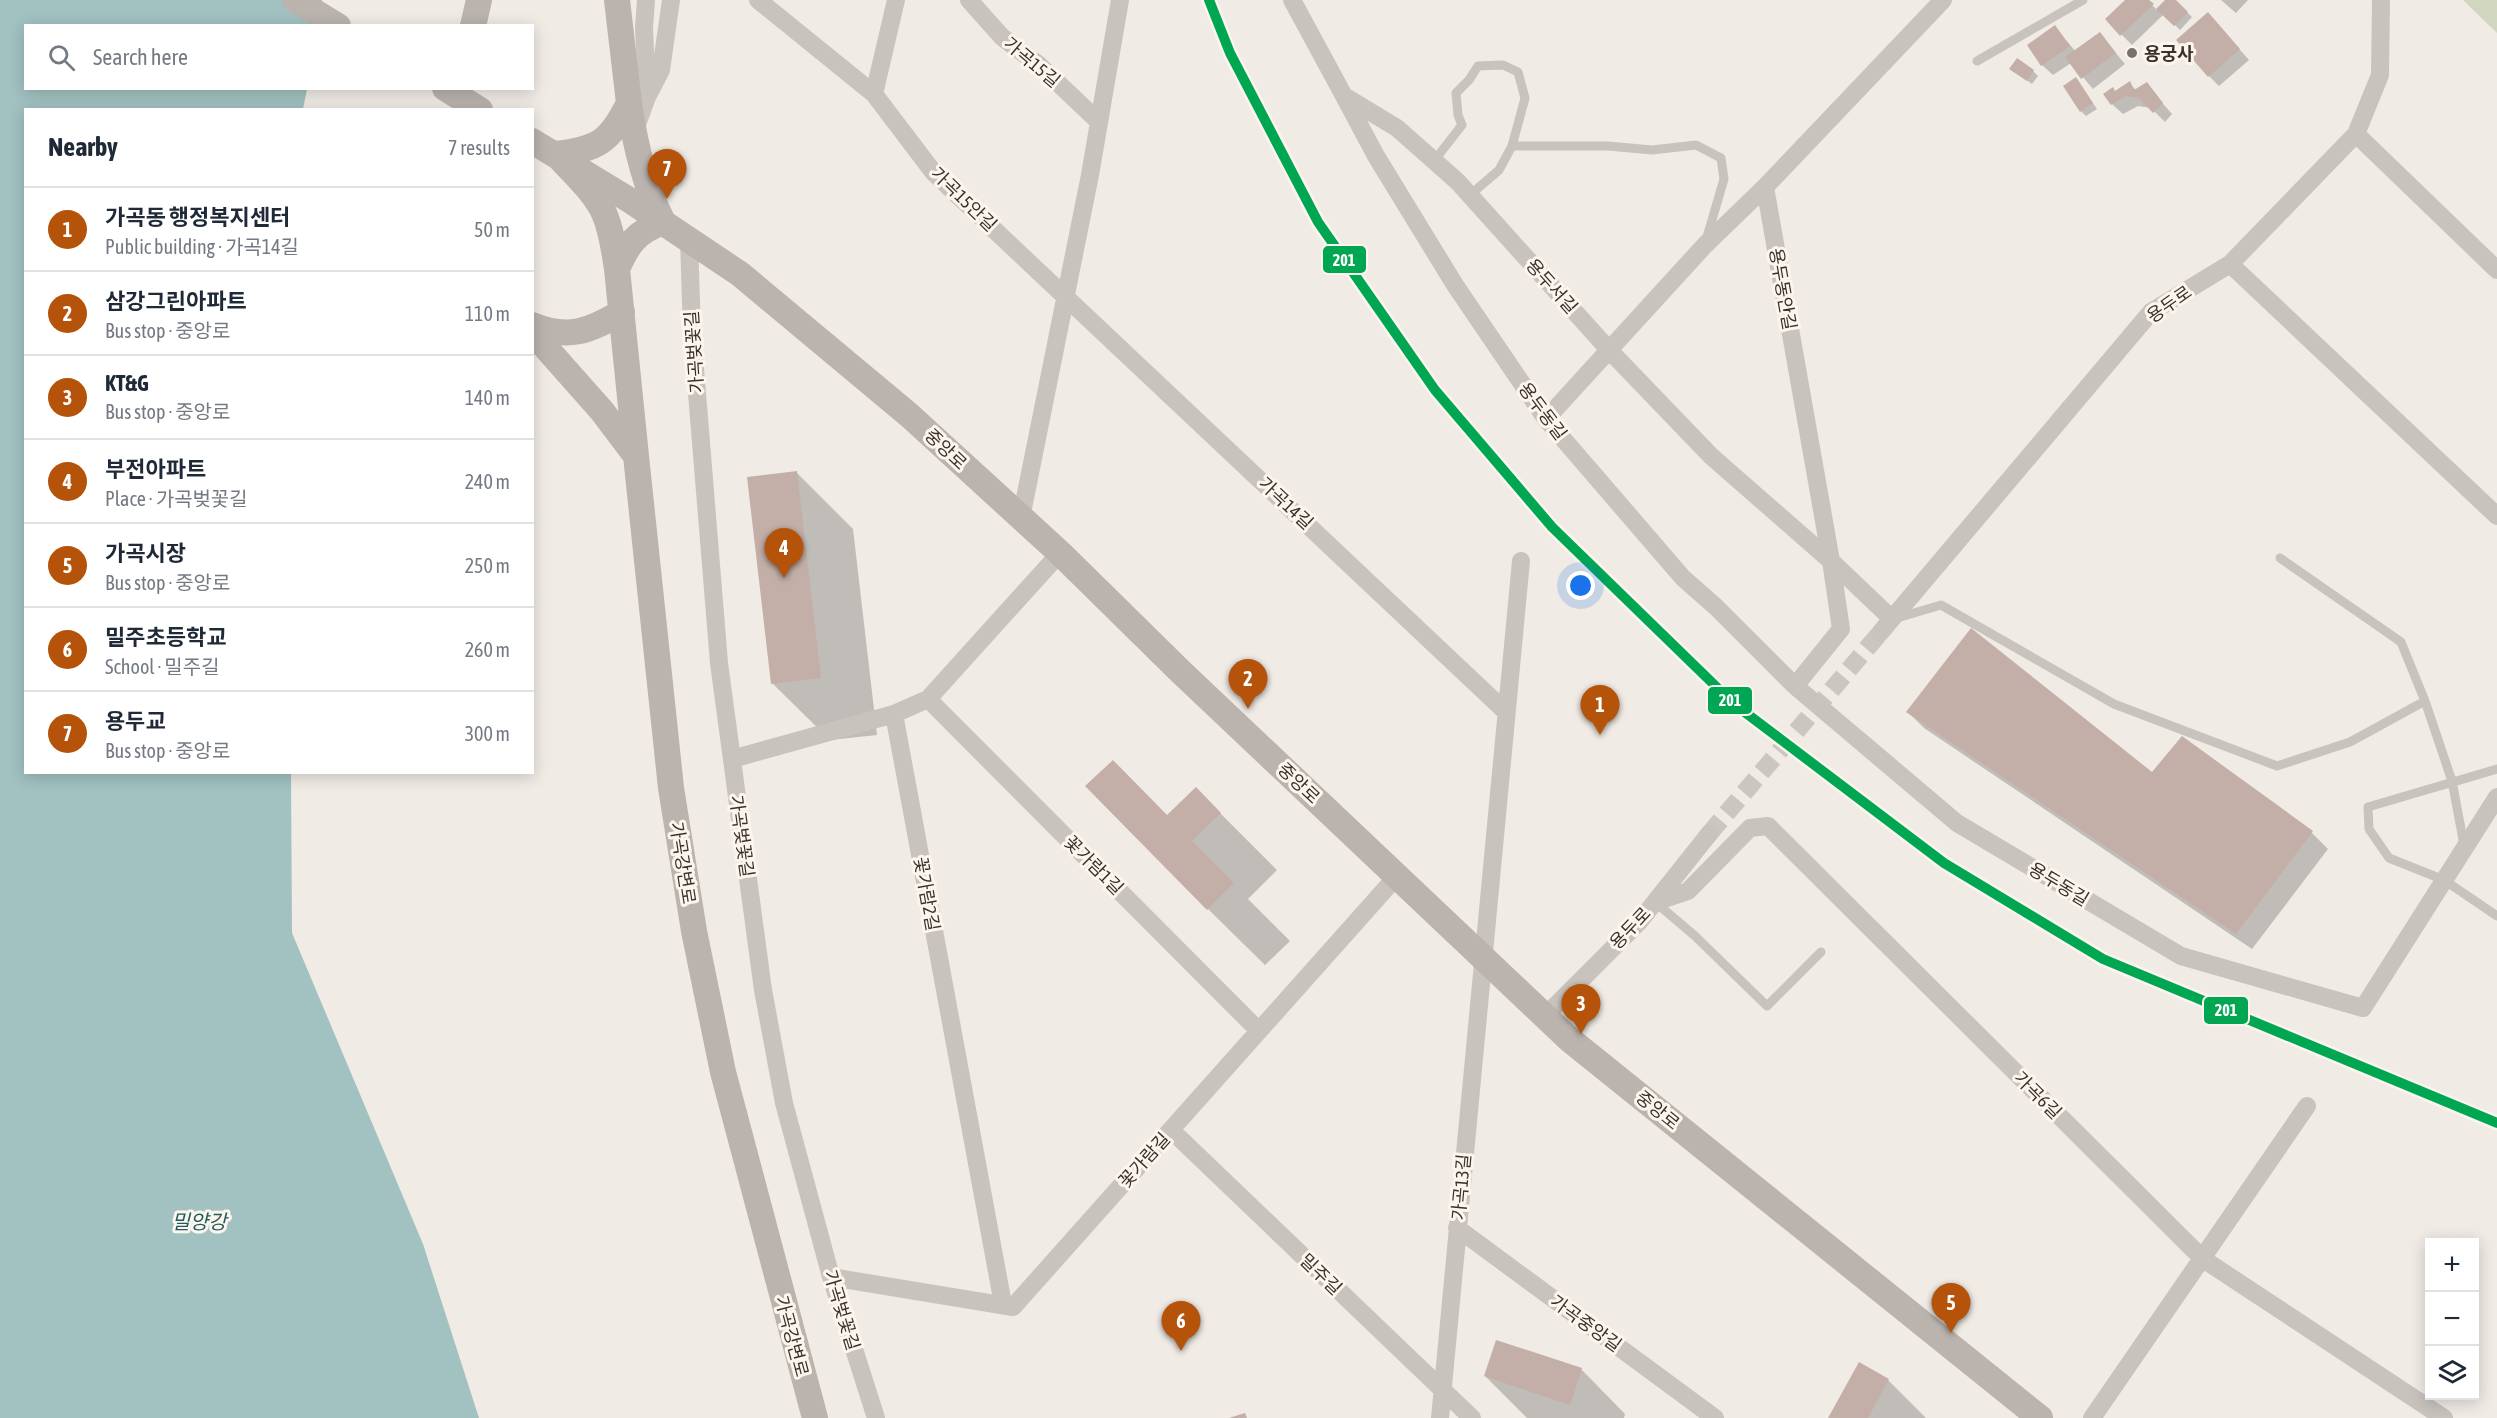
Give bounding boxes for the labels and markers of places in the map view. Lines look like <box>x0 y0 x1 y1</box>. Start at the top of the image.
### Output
place label: 용궁사 <box>2144 43 2194 64</box>
marker: 용궁사 <box>2125 46 2139 60</box>
pin: 7 <box>648 150 686 199</box>
pin: 4 <box>764 528 804 578</box>
pin: 2 <box>1228 660 1268 709</box>
pin: 1 <box>1580 686 1620 735</box>
pin: 3 <box>1562 984 1600 1034</box>
pin: 5 <box>1932 1284 1970 1333</box>
pin: 6 <box>1162 1302 1200 1351</box>

